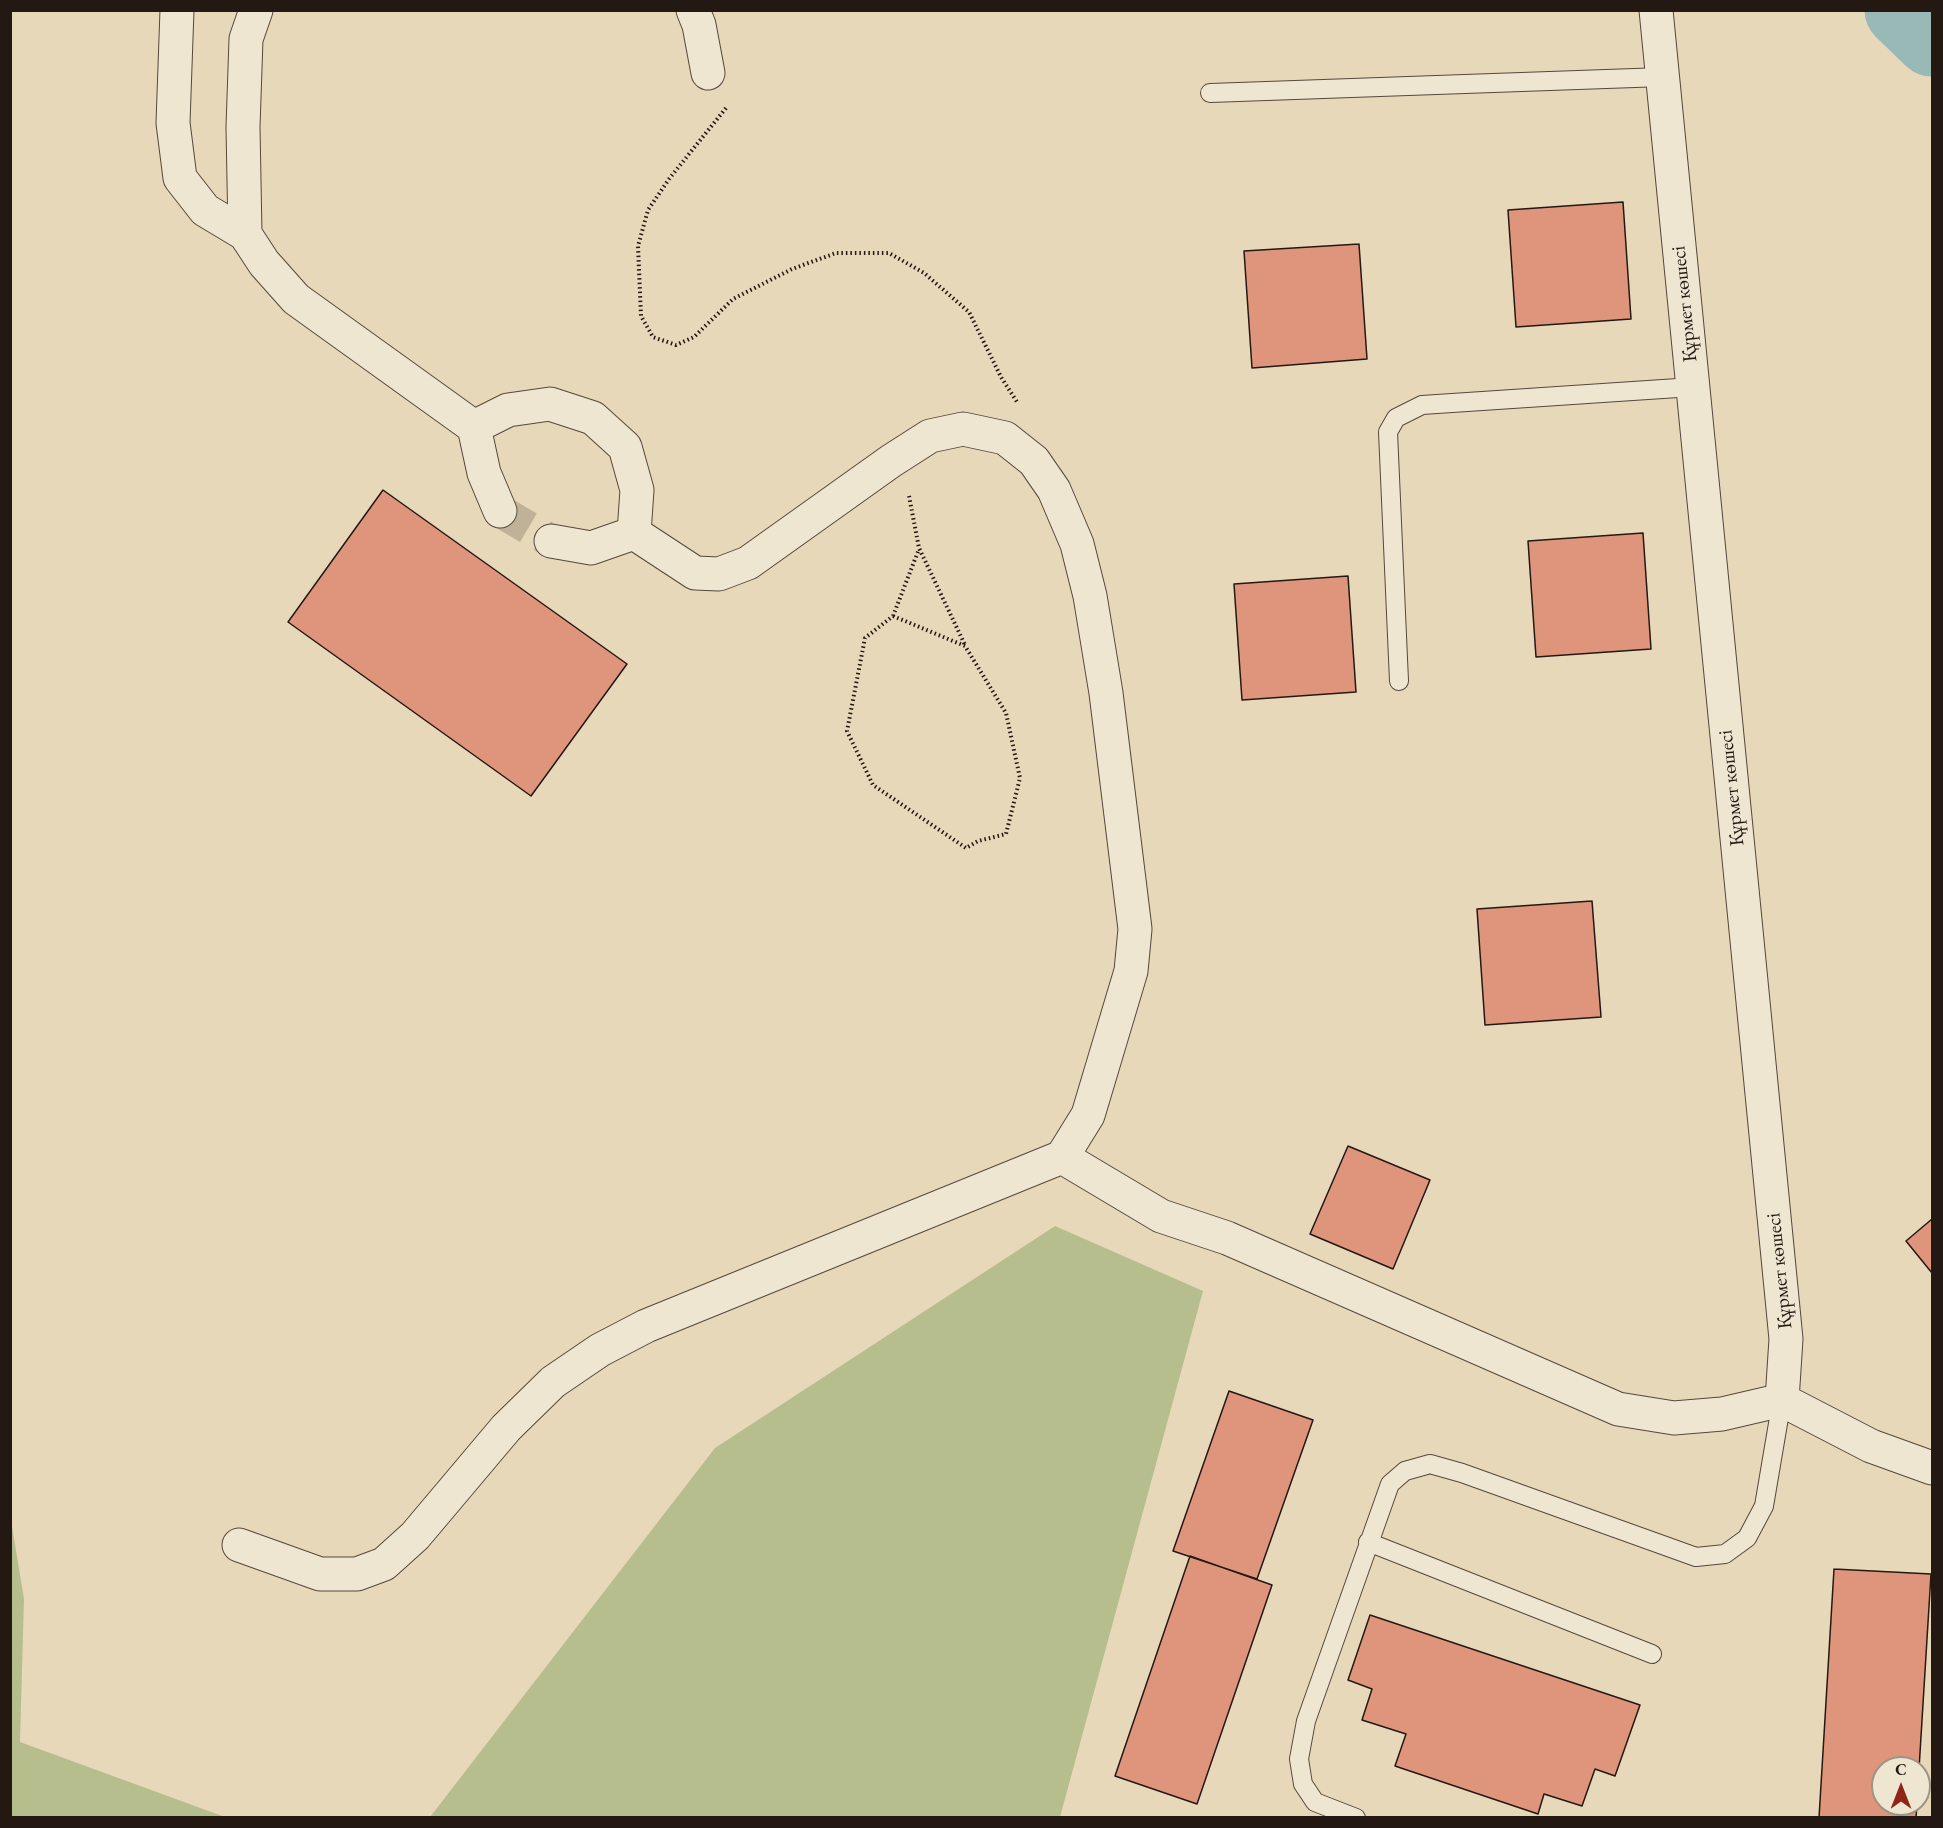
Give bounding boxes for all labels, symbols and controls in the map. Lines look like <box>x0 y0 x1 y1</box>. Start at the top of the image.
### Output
street label: Құрмет көшесі <box>1667 245 1703 363</box>
street label: Құрмет көшесі <box>1714 729 1750 847</box>
street label: Құрмет көшесі <box>1762 1212 1798 1330</box>
north arrow <box>1871 1756 1931 1816</box>
text: С <box>1895 1759 1907 1780</box>

